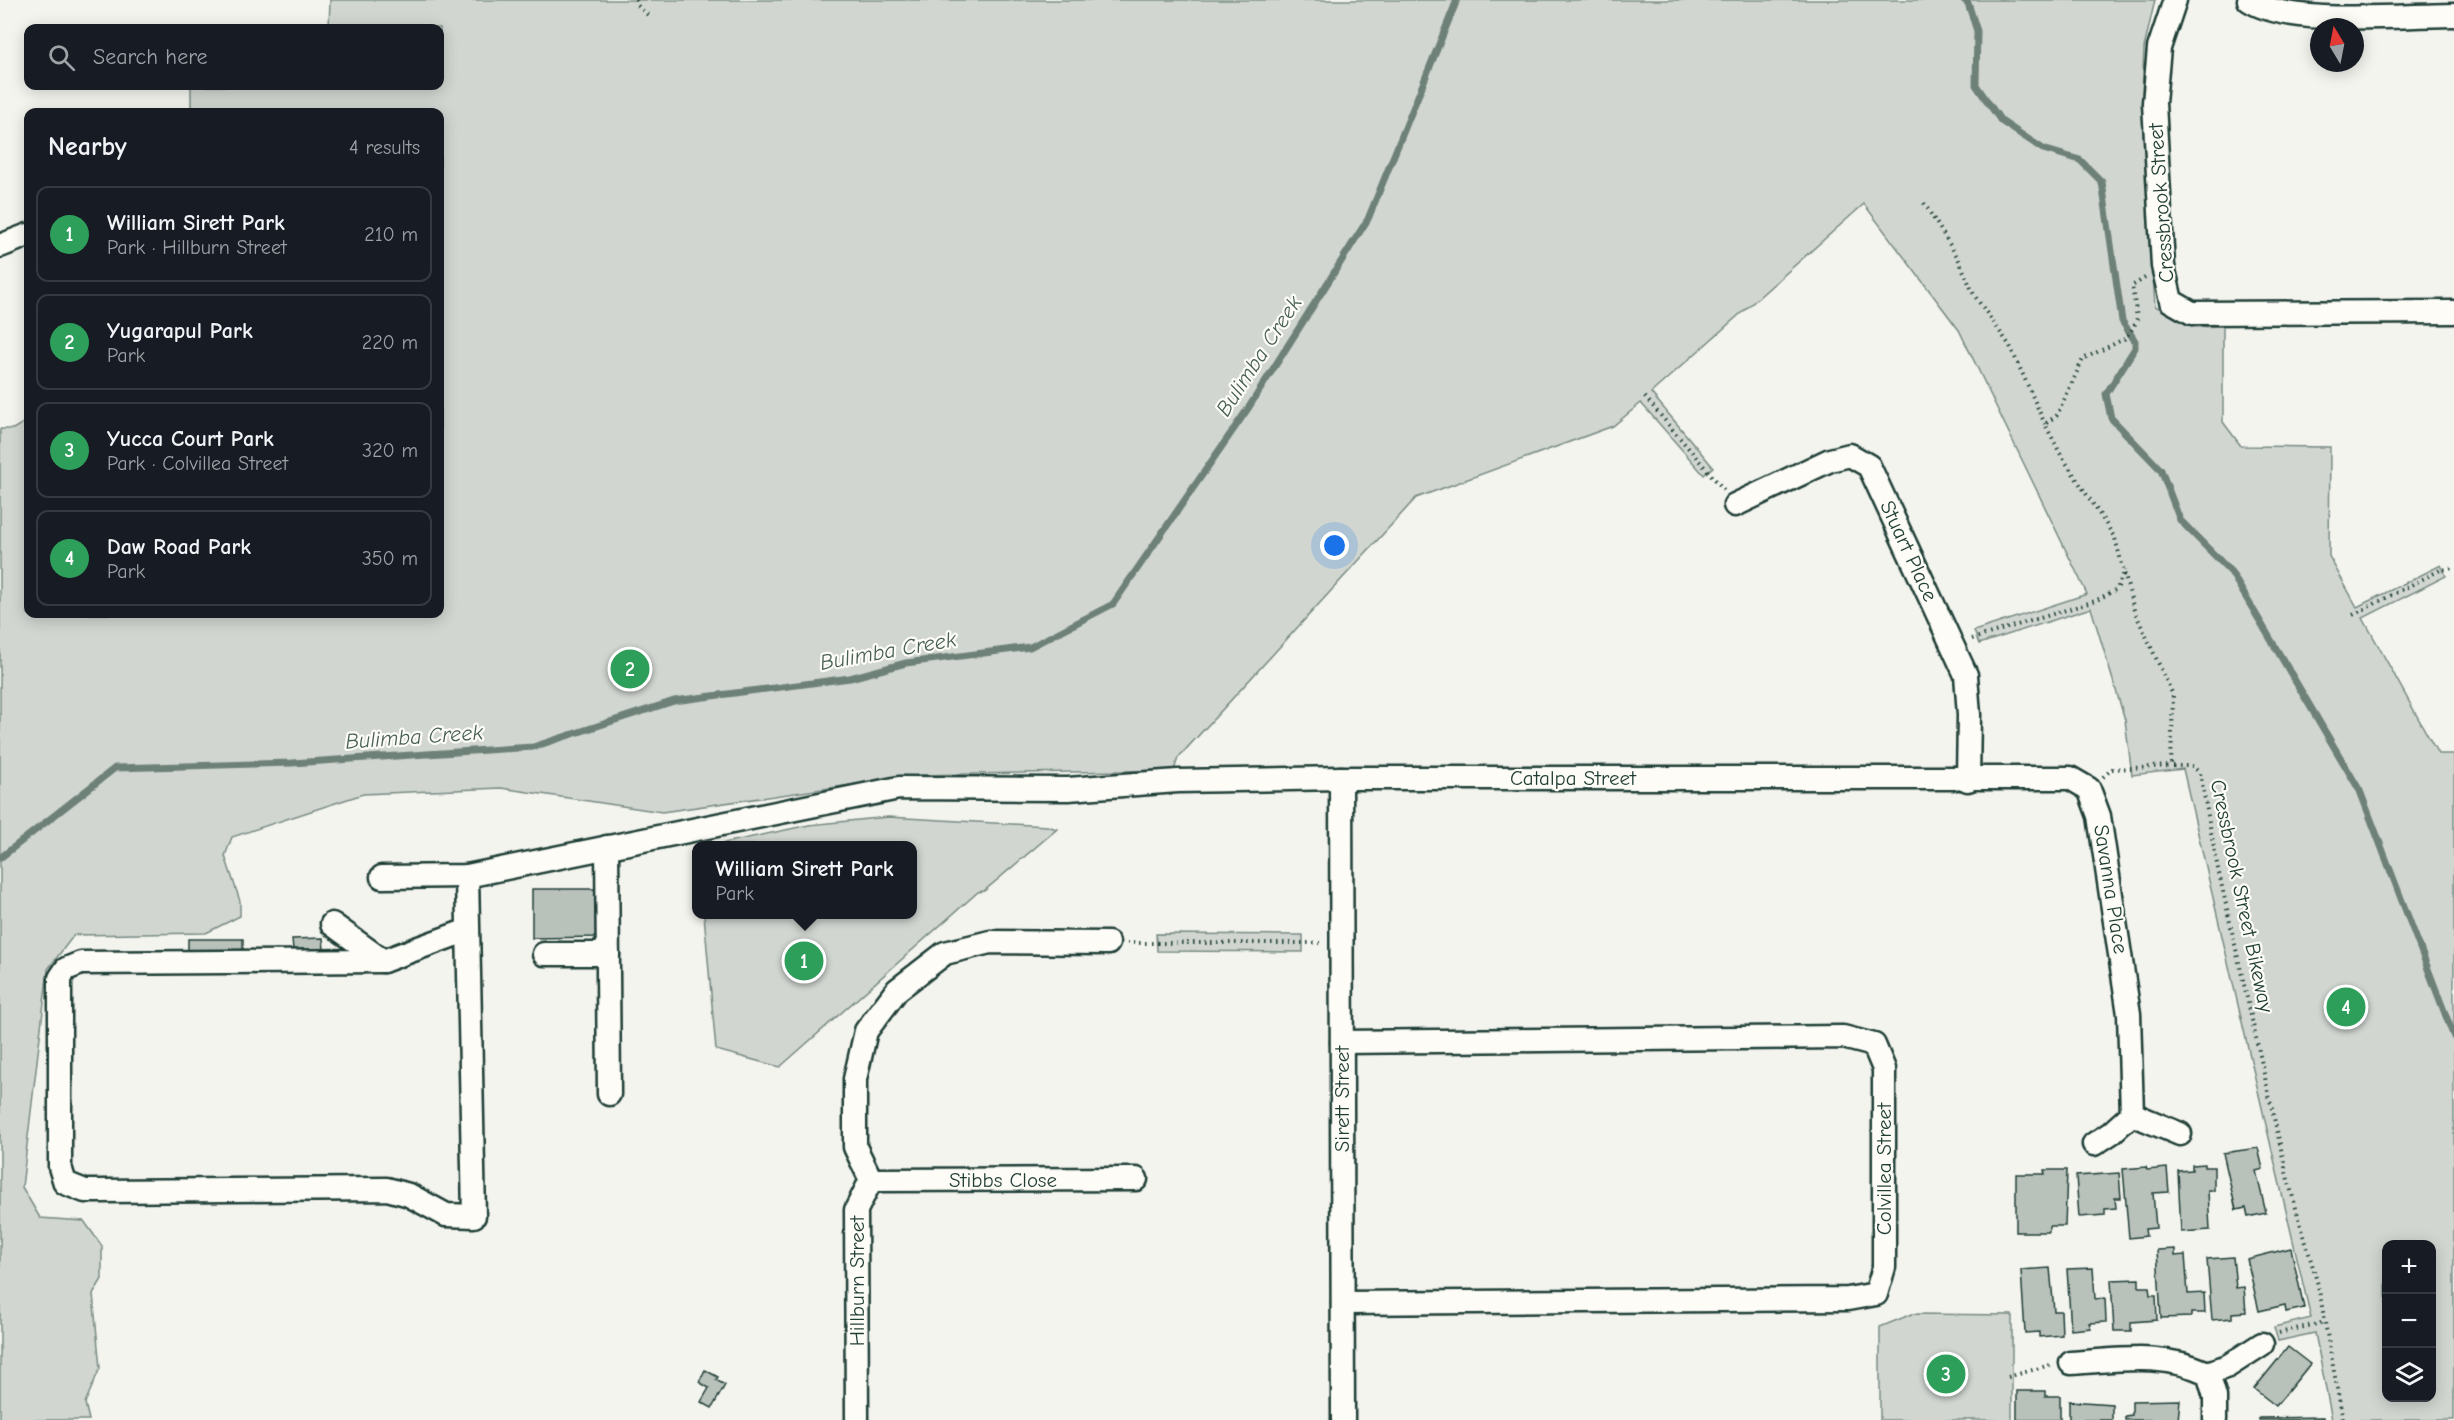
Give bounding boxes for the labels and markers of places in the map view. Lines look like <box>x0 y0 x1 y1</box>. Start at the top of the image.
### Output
pin: 2 <box>610 646 650 692</box>
pin: 1 <box>784 938 824 984</box>
pin: 4 <box>2326 984 2366 1030</box>
pin: 3 <box>1926 1352 1966 1396</box>

